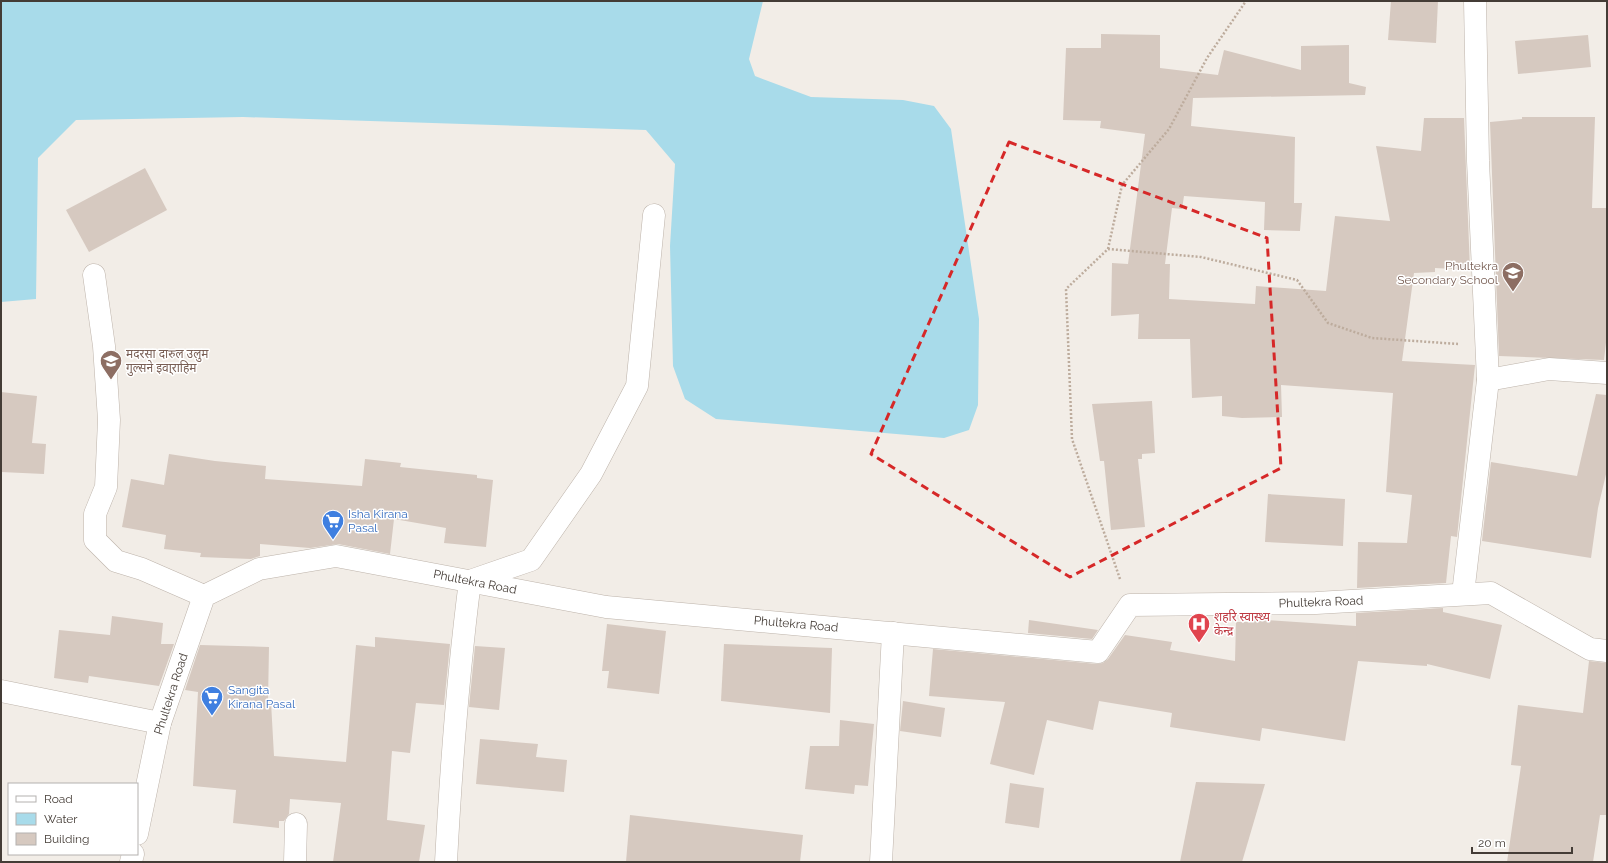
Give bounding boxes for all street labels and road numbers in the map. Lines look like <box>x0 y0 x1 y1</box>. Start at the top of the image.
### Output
street label: Phultekra Road <box>432 567 518 597</box>
street label: Phultekra Road <box>1278 594 1364 610</box>
street label: Phultekra Road <box>753 613 839 635</box>
street label: Phultekra Road <box>151 652 191 736</box>

